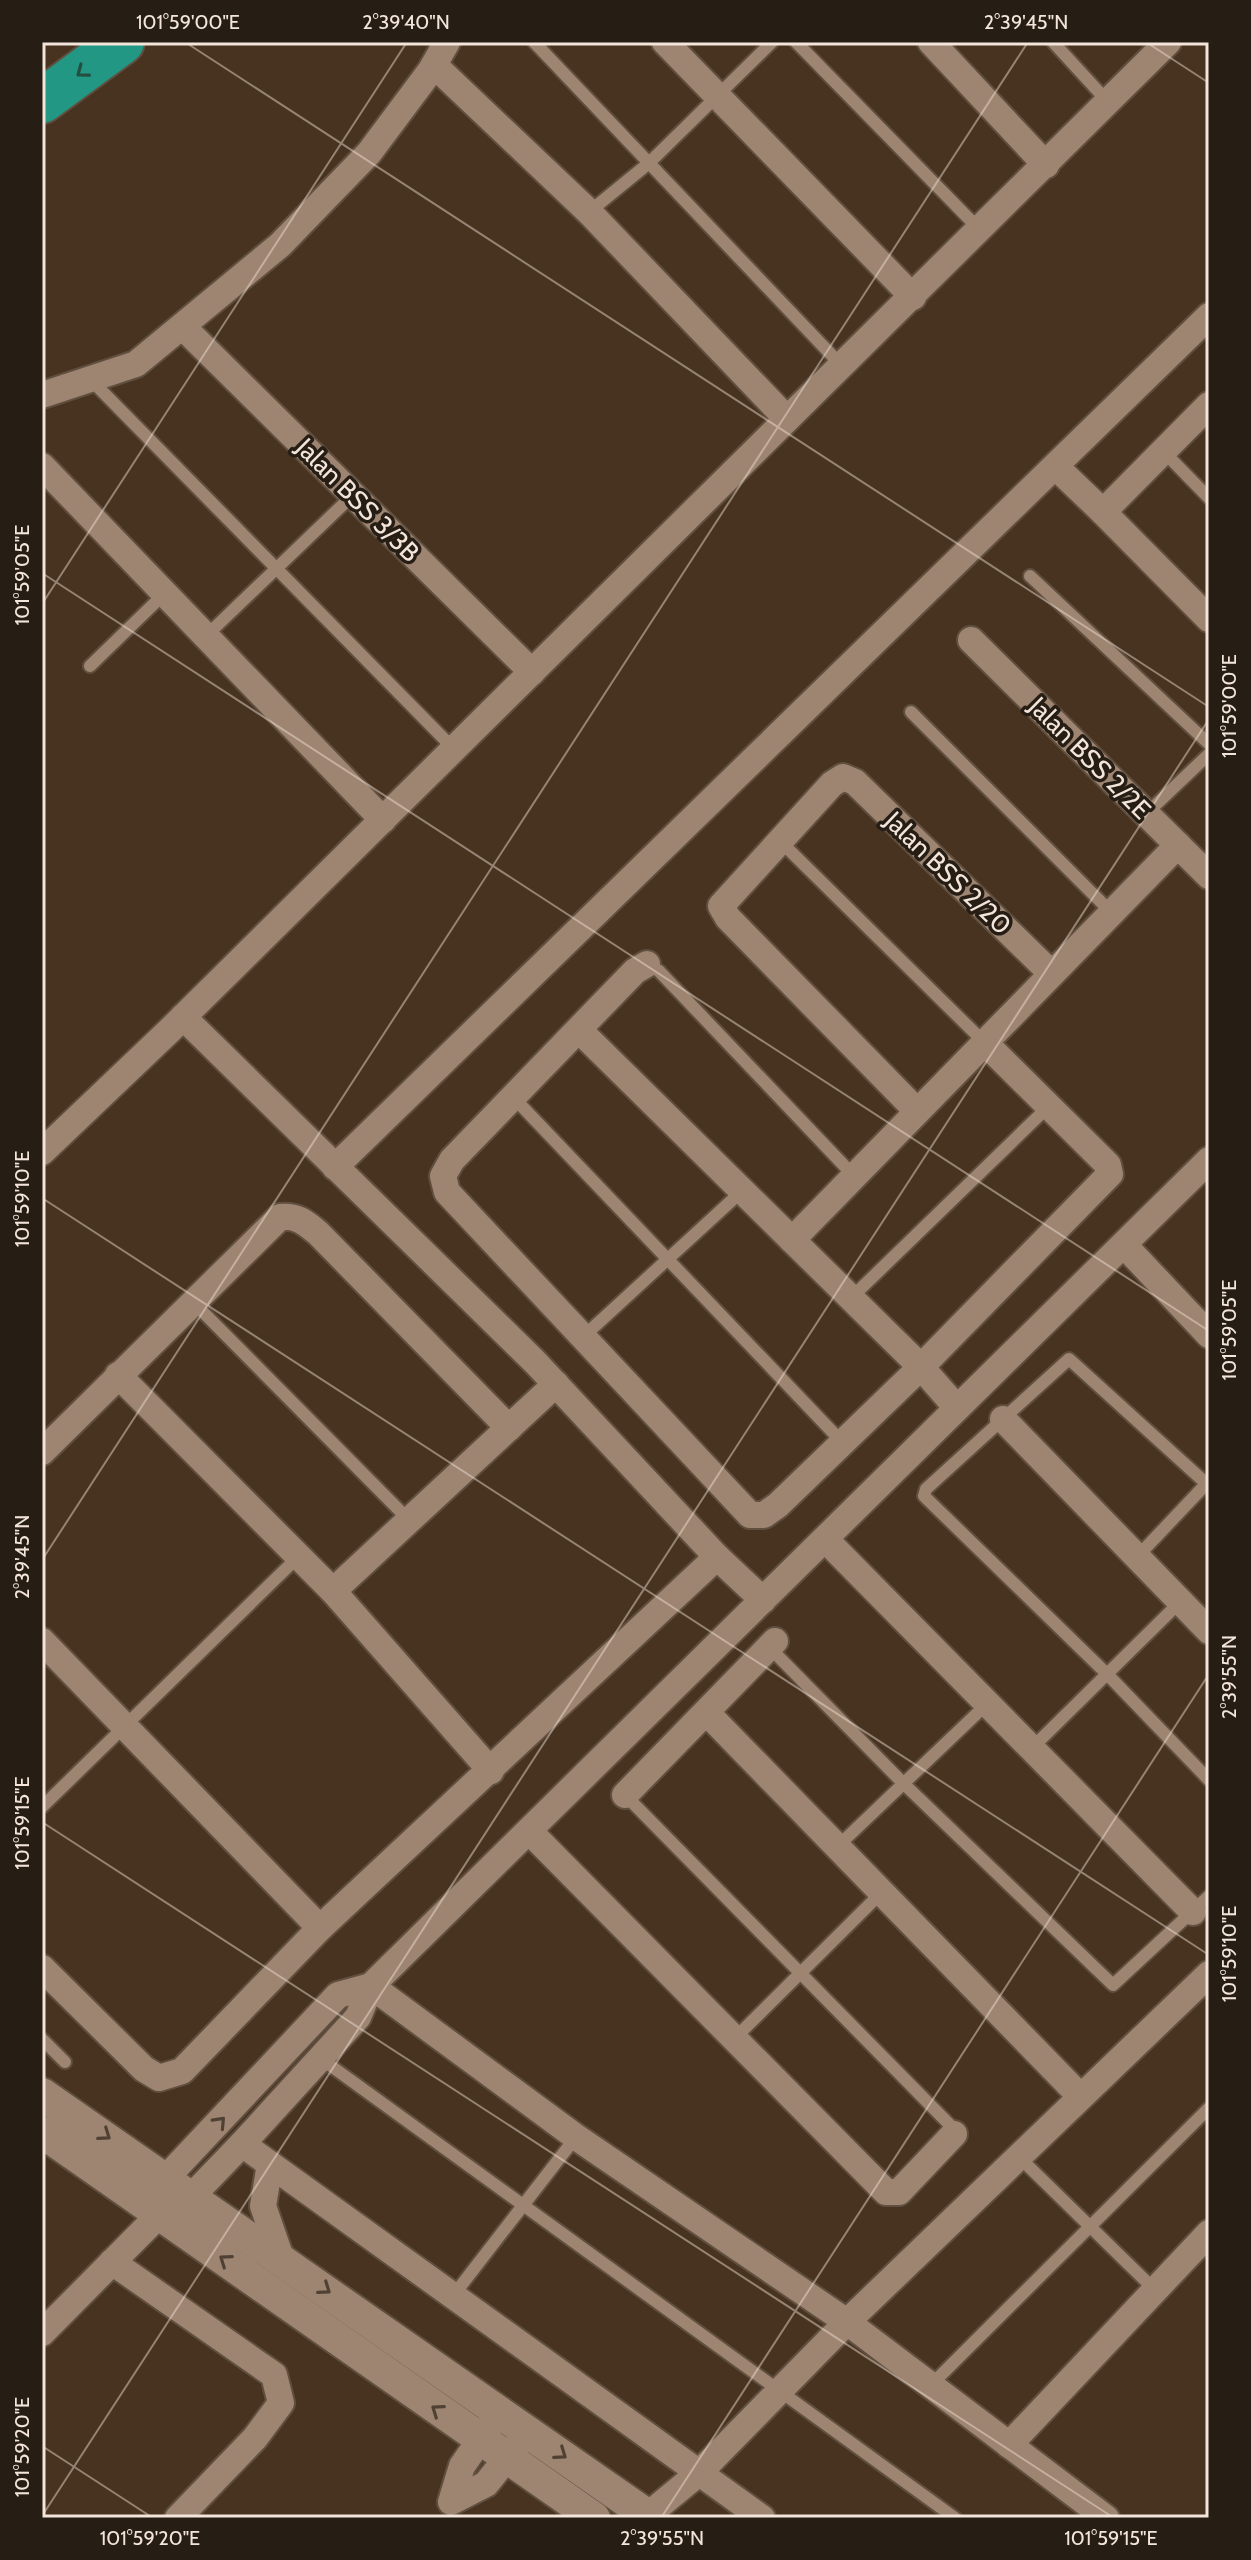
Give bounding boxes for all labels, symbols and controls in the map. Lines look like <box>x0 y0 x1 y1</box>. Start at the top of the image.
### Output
text: 101°59'00"E <box>136 10 240 34</box>
text: 2°39'40"N <box>362 10 450 34</box>
text: 2°39'45"N <box>984 10 1068 34</box>
one-way arrow <box>76 62 91 76</box>
street label: Jalan BSS 3/3B <box>289 431 426 568</box>
text: 101°59'05"E <box>10 525 34 625</box>
text: 101°59'00"E <box>1217 654 1241 758</box>
street label: Jalan BSS 2/2E <box>1022 690 1158 826</box>
street label: Jalan BSS 2/20 <box>877 804 1018 941</box>
text: 101°59'10"E <box>10 1151 34 1247</box>
text: 101°59'05"E <box>1217 1280 1241 1380</box>
text: 2°39'45"N <box>10 1515 34 1599</box>
text: 2°39'55"N <box>1217 1635 1241 1719</box>
text: 101°59'15"E <box>10 1776 34 1870</box>
text: 101°59'10"E <box>1217 1906 1241 2002</box>
one-way arrow <box>210 2116 224 2131</box>
one-way arrow <box>96 2125 110 2140</box>
one-way arrow <box>220 2255 234 2270</box>
one-way arrow <box>316 2279 330 2294</box>
text: 101°59'20"E <box>10 2397 34 2497</box>
one-way arrow <box>432 2405 446 2420</box>
one-way arrow <box>552 2444 566 2459</box>
text: 101°59'20"E <box>100 2526 200 2550</box>
text: 2°39'55"N <box>620 2526 704 2550</box>
text: 101°59'15"E <box>1064 2526 1158 2550</box>

